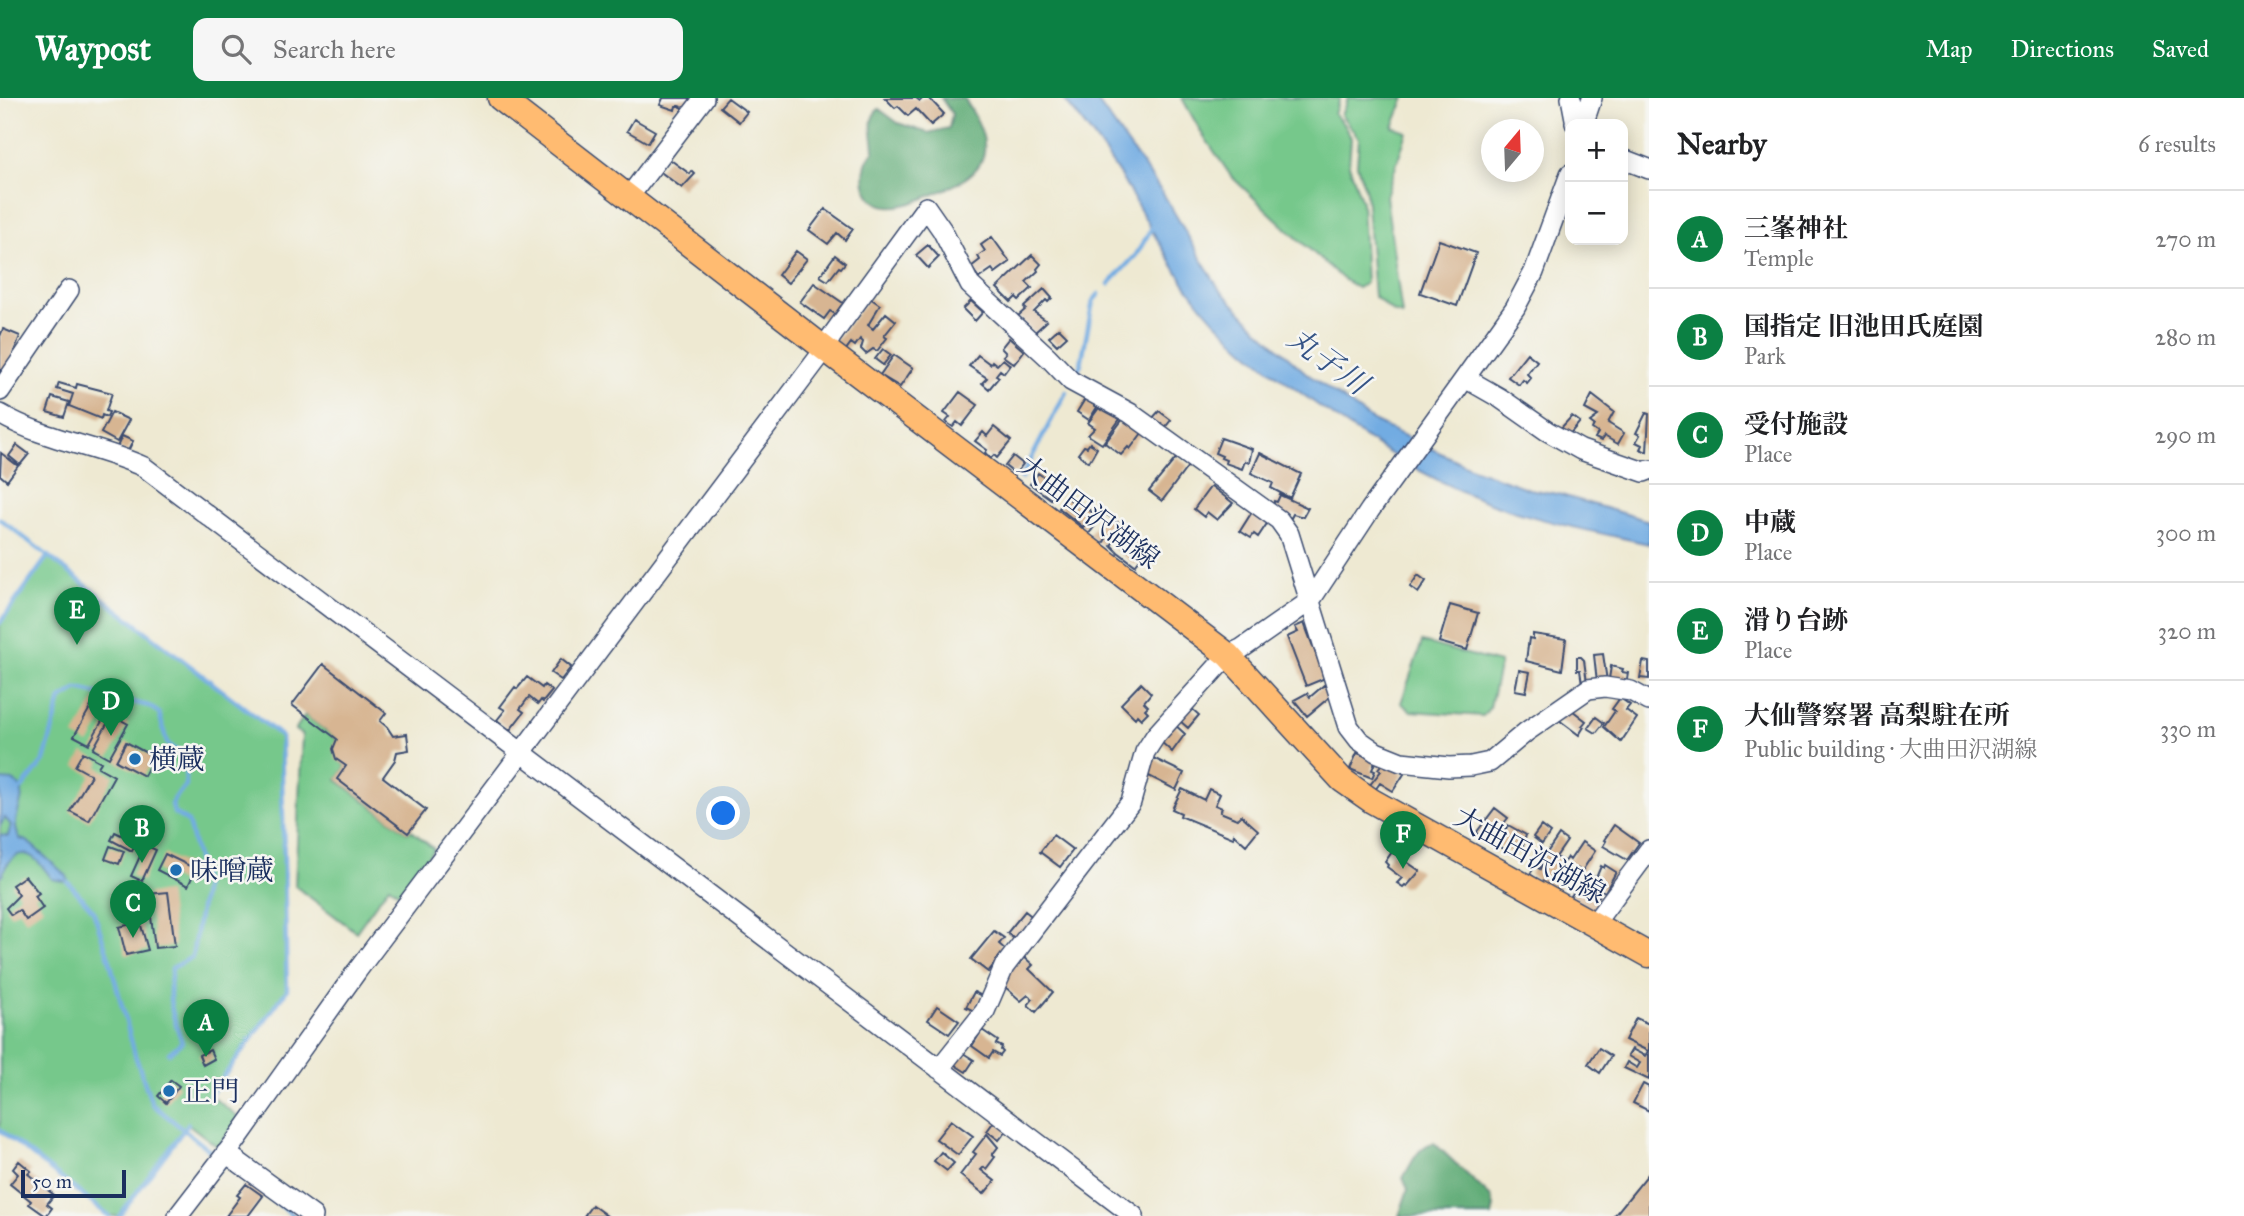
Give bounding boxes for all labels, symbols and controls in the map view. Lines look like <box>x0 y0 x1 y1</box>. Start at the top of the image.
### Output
search box <box>193 18 683 81</box>
text: Waypost <box>35 29 151 69</box>
icon: search <box>217 30 255 68</box>
text: Search here <box>273 33 396 65</box>
text: Map <box>1926 34 1973 64</box>
text: Directions <box>2011 34 2114 64</box>
text: Saved <box>2152 34 2209 64</box>
north arrow <box>1481 119 1544 182</box>
map controls <box>1565 119 1628 245</box>
button: + <box>1565 119 1628 182</box>
text: Nearby <box>1677 126 1767 162</box>
text: 6 results <box>2138 130 2216 158</box>
button: − <box>1565 182 1628 245</box>
text: 三峯神社 <box>1744 212 1848 244</box>
text: A <box>1692 225 1708 253</box>
text: 270 m <box>2155 225 2216 253</box>
text: Temple <box>1744 244 1814 272</box>
text: 国指定 旧池田氏庭園 <box>1744 310 1984 342</box>
water label: 丸子川 <box>1281 320 1377 404</box>
text: B <box>1692 323 1708 351</box>
text: 280 m <box>2155 323 2216 351</box>
text: Park <box>1744 342 1786 370</box>
text: 受付施設 <box>1744 408 1848 440</box>
text: C <box>1692 421 1708 449</box>
text: 290 m <box>2155 421 2216 449</box>
text: Place <box>1744 440 1792 468</box>
street label: 大曲田沢湖線 <box>1011 447 1167 577</box>
text: 中蔵 <box>1744 506 1796 538</box>
text: D <box>1691 519 1709 547</box>
text: 300 m <box>2156 519 2216 547</box>
text: Place <box>1744 538 1792 566</box>
pin: E <box>54 587 100 645</box>
text: 滑り台跡 <box>1744 604 1848 636</box>
text: E <box>1692 617 1708 645</box>
text: 320 m <box>2158 617 2216 645</box>
text: Place <box>1744 636 1792 664</box>
pin: D <box>88 678 134 736</box>
text: 大仙警察署 高梨駐在所 <box>1744 699 2010 731</box>
text: F <box>1692 715 1708 743</box>
text: 330 m <box>2160 715 2216 743</box>
text: Public building · 大曲田沢湖線 <box>1744 735 2037 763</box>
place label: 横蔵 <box>149 742 205 777</box>
marker: 横蔵 <box>127 751 143 767</box>
your location <box>706 796 740 830</box>
street label: 大曲田沢湖線 <box>1448 799 1612 911</box>
pin: B <box>119 805 165 863</box>
pin: F <box>1380 811 1426 869</box>
place label: 味噌蔵 <box>190 853 274 888</box>
marker: 味噌蔵 <box>168 862 184 878</box>
pin: C <box>110 880 156 938</box>
pin: A <box>183 999 229 1057</box>
place label: 正門 <box>183 1074 239 1109</box>
marker: 正門 <box>161 1083 177 1099</box>
scale bar <box>21 1167 126 1199</box>
text: 50 m <box>32 1170 72 1193</box>

